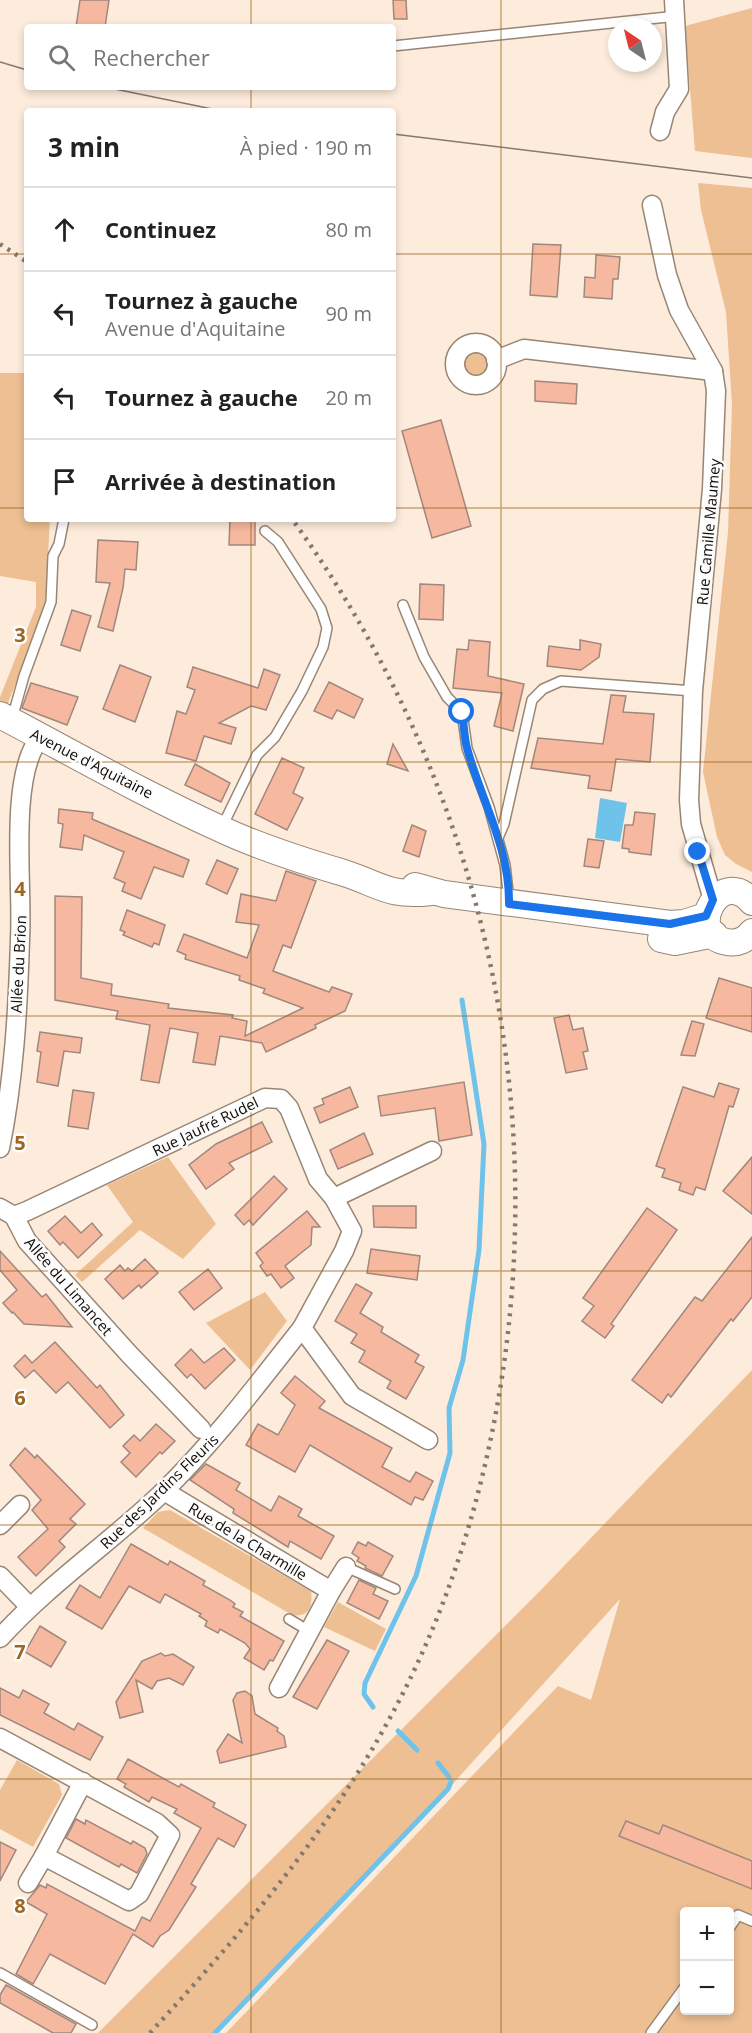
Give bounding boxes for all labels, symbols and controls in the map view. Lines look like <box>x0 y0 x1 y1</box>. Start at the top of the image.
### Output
north arrow <box>608 18 662 72</box>
search box <box>24 24 396 90</box>
icon: search <box>45 41 78 74</box>
text: Rechercher <box>93 42 210 72</box>
text: 3 min <box>48 129 120 165</box>
text: À pied · 190 m <box>240 134 372 161</box>
icon: ahead <box>48 213 81 246</box>
text: Continuez <box>105 214 216 244</box>
text: 80 m <box>325 216 372 243</box>
text: Tournez à gauche <box>105 285 298 315</box>
icon: left <box>48 297 81 330</box>
text: 90 m <box>325 300 372 327</box>
text: Avenue d'Aquitaine <box>105 315 285 342</box>
icon: left <box>48 381 81 414</box>
text: Tournez à gauche <box>105 382 298 412</box>
text: 20 m <box>325 384 372 411</box>
street label: Rue Camille Maumey <box>692 457 724 606</box>
icon: arrive <box>48 465 81 498</box>
text: Arrivée à destination <box>105 466 336 496</box>
text: 3 <box>14 621 26 648</box>
route start <box>448 698 474 724</box>
street label: Avenue d'Aquitaine <box>27 723 157 803</box>
route end <box>684 838 710 864</box>
text: 4 <box>14 875 26 902</box>
street label: Allée du Brion <box>5 915 31 1013</box>
street label: Rue Jaufré Rudel <box>149 1092 261 1160</box>
text: 5 <box>14 1129 26 1156</box>
street label: Allée du Limancet <box>21 1233 117 1339</box>
text: 6 <box>14 1384 26 1411</box>
street label: Rue des Jardins Fleuris <box>95 1429 223 1553</box>
street label: Rue de la Charmille <box>185 1498 311 1584</box>
text: 7 <box>14 1638 26 1665</box>
text: 8 <box>14 1892 26 1919</box>
map controls <box>680 1907 734 2015</box>
button: + <box>680 1907 734 1961</box>
button: − <box>680 1961 734 2015</box>

